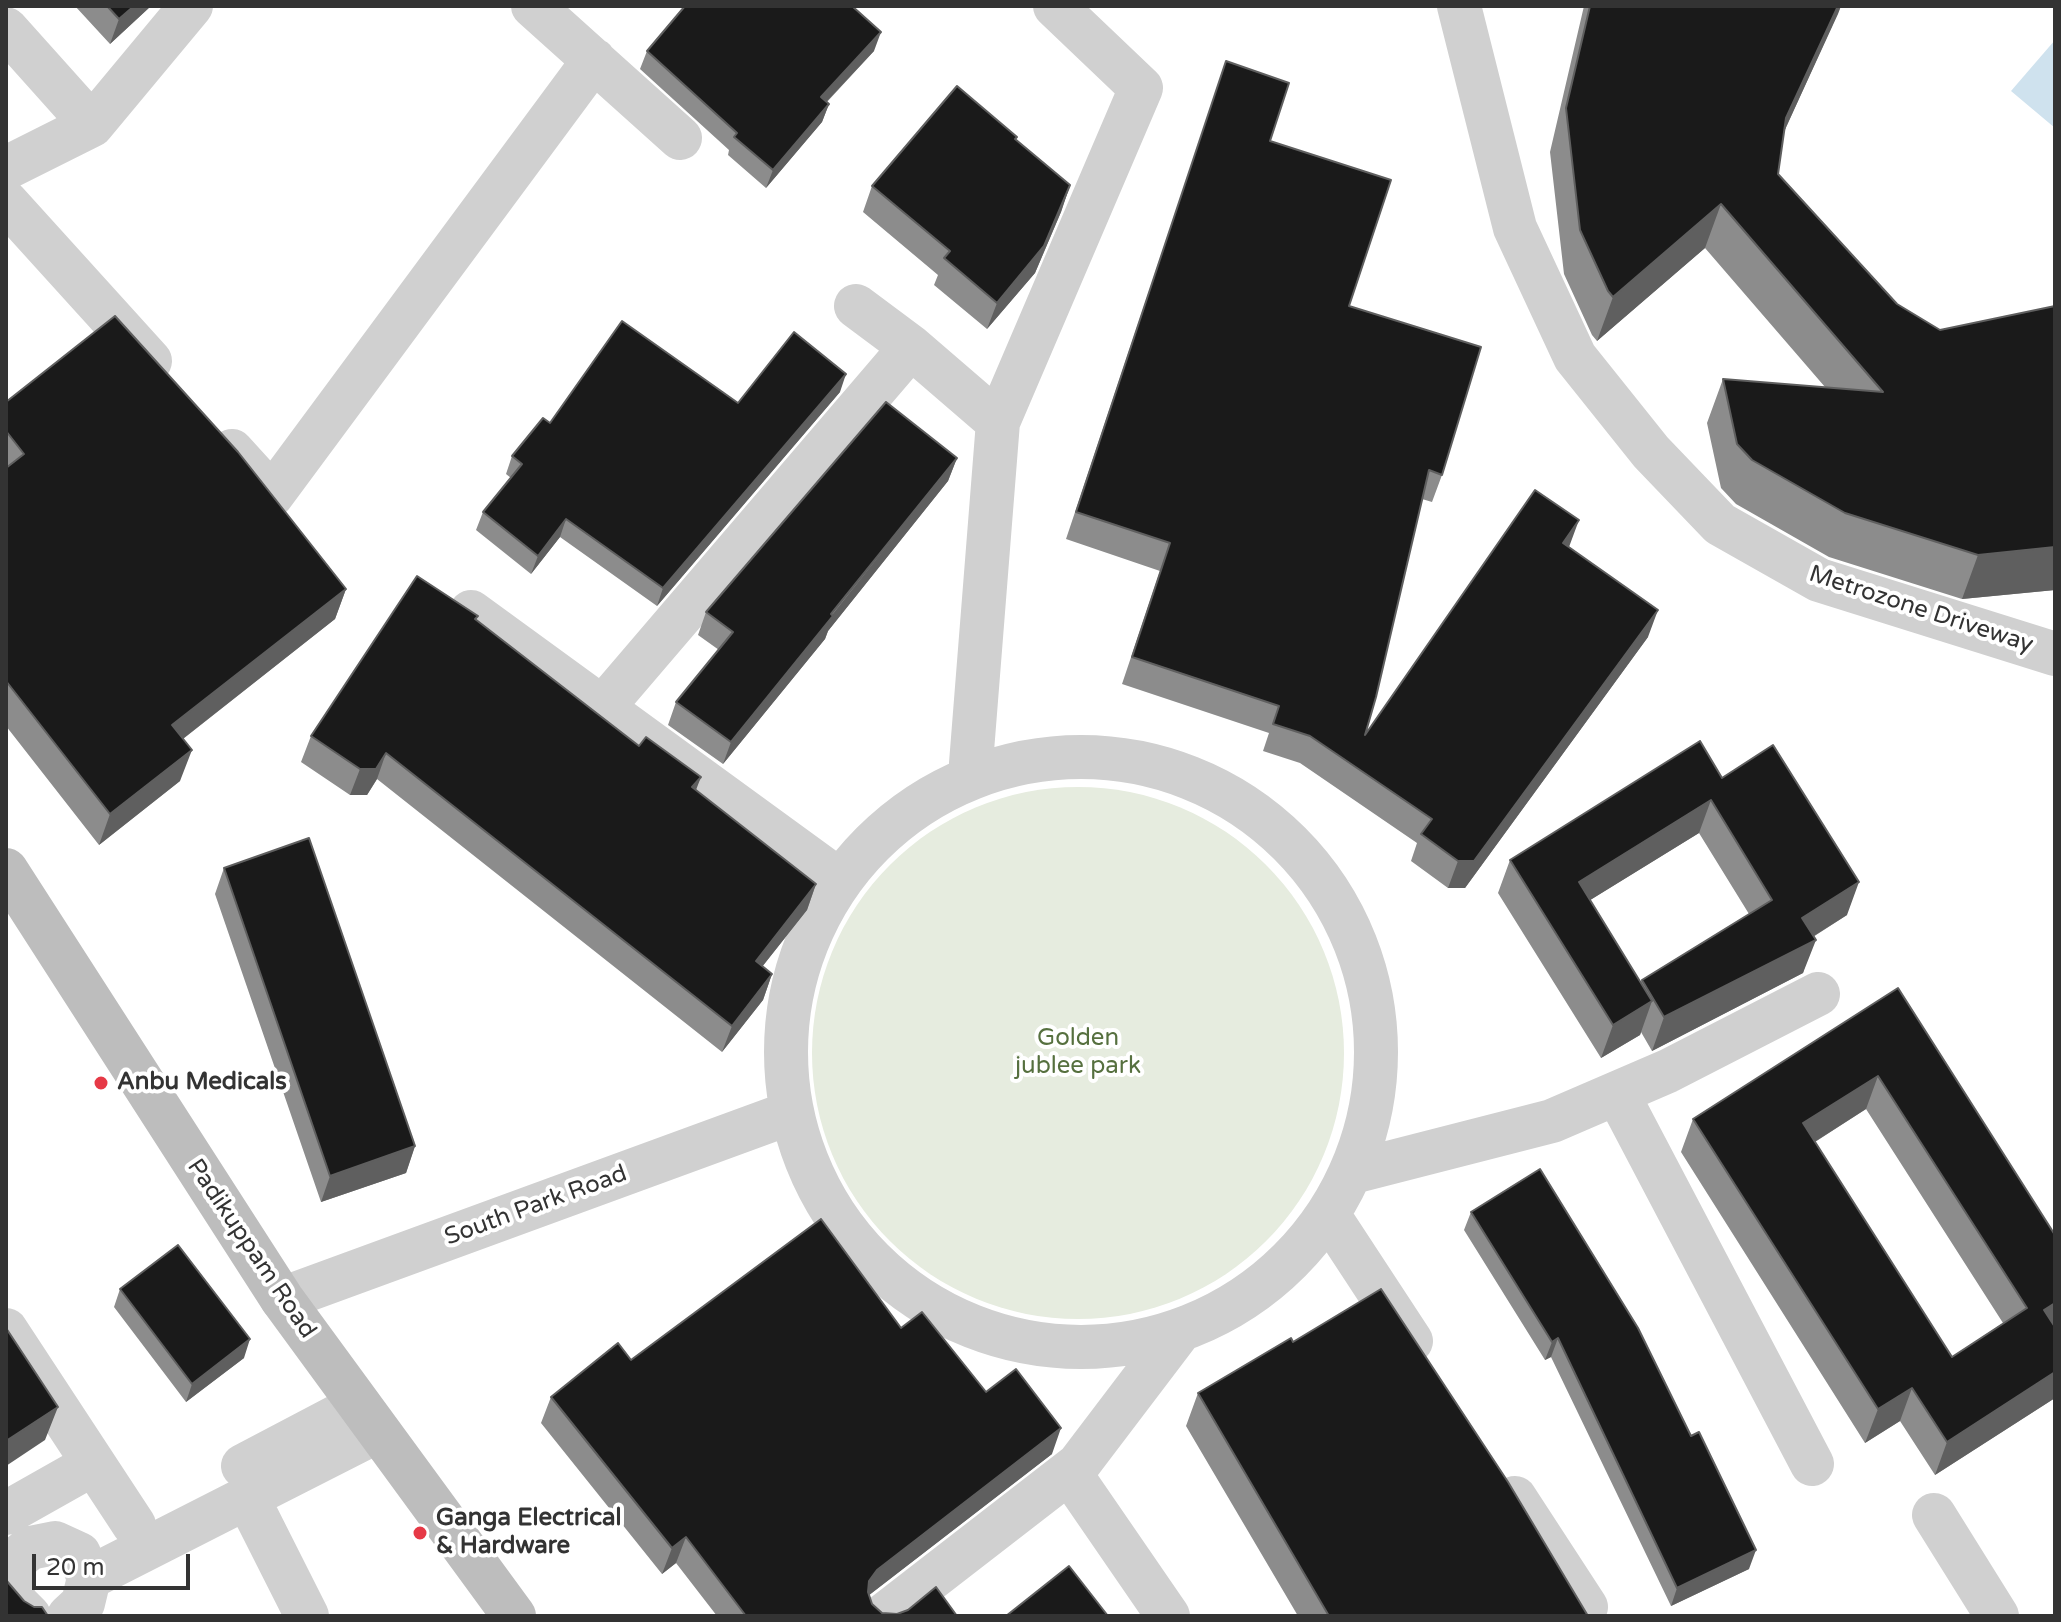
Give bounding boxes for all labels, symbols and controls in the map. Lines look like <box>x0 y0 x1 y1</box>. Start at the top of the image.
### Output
street label: Metrozone Driveway <box>1805 560 2037 660</box>
park label: Golden jublee park <box>1015 1025 1141 1081</box>
place label: Anbu Medicals <box>117 1069 287 1097</box>
marker: Anbu Medicals <box>92 1074 110 1092</box>
street label: Padikuppam Road <box>180 1154 322 1344</box>
street label: South Park Road <box>441 1160 631 1252</box>
place label: Ganga Electrical & Hardware <box>436 1505 621 1561</box>
marker: Ganga Electrical & Hardware <box>411 1524 429 1542</box>
scale bar <box>36 1538 194 1588</box>
text: 20 m <box>46 1553 104 1582</box>

